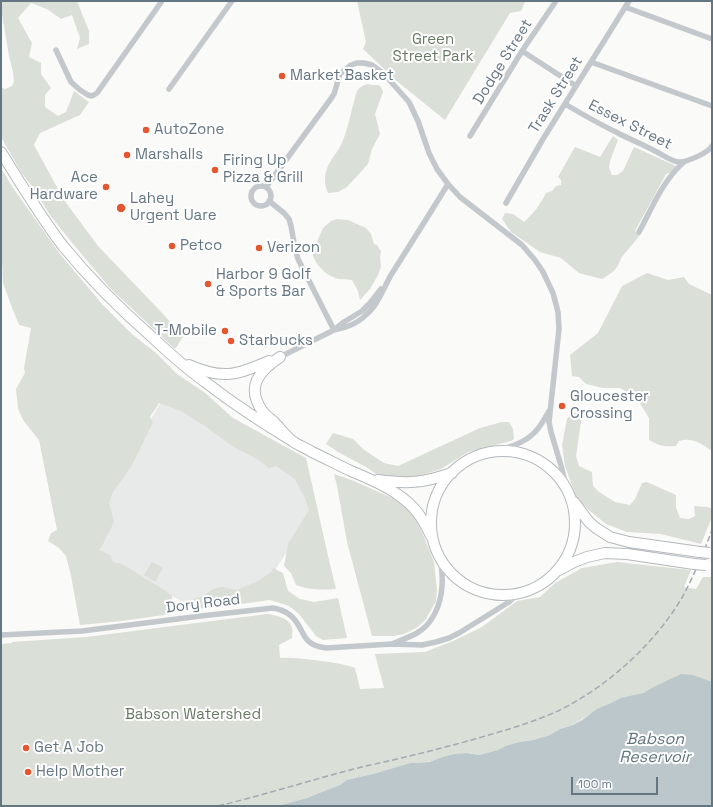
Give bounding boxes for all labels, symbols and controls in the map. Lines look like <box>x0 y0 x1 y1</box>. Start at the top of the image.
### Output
street label: Dodge Street <box>470 16 536 108</box>
park label: Green Street Park <box>393 31 473 66</box>
street label: Trask Street <box>525 53 587 137</box>
place label: Market Basket <box>290 67 394 85</box>
marker: Market Basket <box>277 71 287 81</box>
street label: Essex Street <box>585 96 675 154</box>
place label: AutoZone <box>154 121 224 139</box>
marker: AutoZone <box>141 125 151 135</box>
place label: Marshalls <box>135 146 203 164</box>
marker: Marshalls <box>122 150 132 160</box>
place label: Firing Up Pizza & Grill <box>223 152 303 187</box>
marker: Firing Up Pizza & Grill <box>210 165 220 175</box>
place label: Ace Hardware <box>30 169 98 204</box>
marker: Ace Hardware <box>101 182 111 192</box>
place label: Lahey Urgent Uare <box>130 190 217 225</box>
marker: Lahey Urgent Uare <box>115 202 127 214</box>
place label: Petco <box>180 237 222 255</box>
place label: Verizon <box>267 239 320 257</box>
marker: Petco <box>167 241 177 251</box>
marker: Verizon <box>254 243 264 253</box>
place label: Harbor 9 Golf & Sports Bar <box>216 266 311 301</box>
marker: Harbor 9 Golf & Sports Bar <box>203 279 213 289</box>
place label: T-Mobile <box>154 322 217 340</box>
marker: T-Mobile <box>220 326 230 336</box>
place label: Starbucks <box>239 332 313 350</box>
marker: Starbucks <box>226 336 236 346</box>
place label: Gloucester Crossing <box>570 388 649 423</box>
marker: Gloucester Crossing <box>557 401 567 411</box>
street label: Dory Road <box>165 591 241 617</box>
park label: Babson Watershed <box>125 706 261 724</box>
water label: Babson Reservoir <box>619 730 691 768</box>
place label: Get A Job <box>34 739 104 757</box>
marker: Get A Job <box>21 743 31 753</box>
place label: Help Mother <box>36 763 124 781</box>
marker: Help Mother <box>23 767 33 777</box>
scale bar <box>573 769 660 795</box>
text: 100 m <box>578 776 612 792</box>

